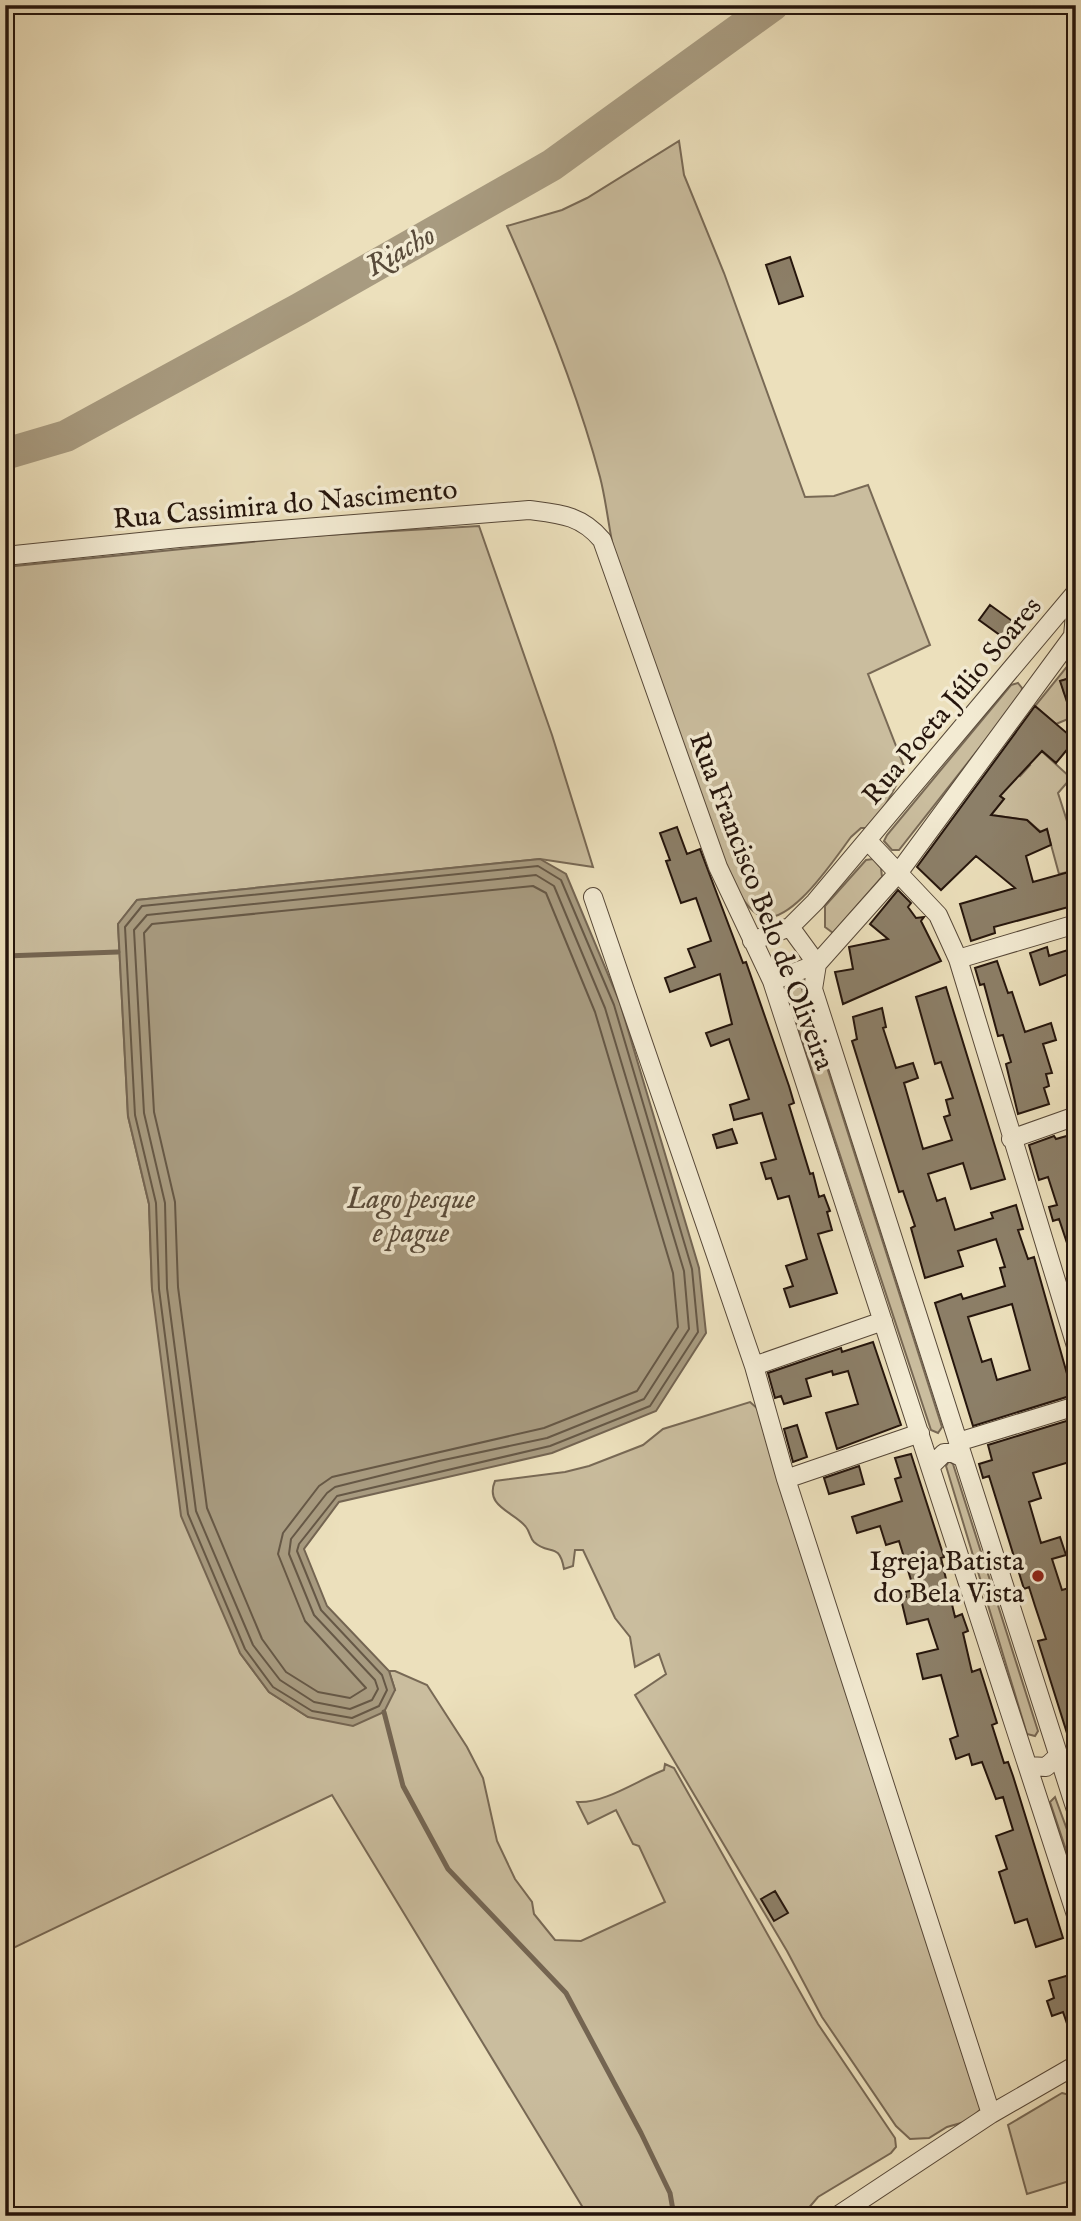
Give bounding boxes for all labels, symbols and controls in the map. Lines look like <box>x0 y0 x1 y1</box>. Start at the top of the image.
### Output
water label: Riacho <box>359 217 443 286</box>
street label: Rua Cassimira do Nascimento <box>112 473 459 538</box>
street label: Rua Poeta Júlio Soares <box>856 590 1050 813</box>
street label: Rua Francisco Belo de Oliveira <box>680 728 842 1076</box>
water label: Lago pesque e pague <box>346 1181 475 1253</box>
place label: Igreja Batista do Bela Vista <box>869 1545 1025 1612</box>
marker: Igreja Batista do Bela Vista <box>1030 1568 1046 1584</box>

